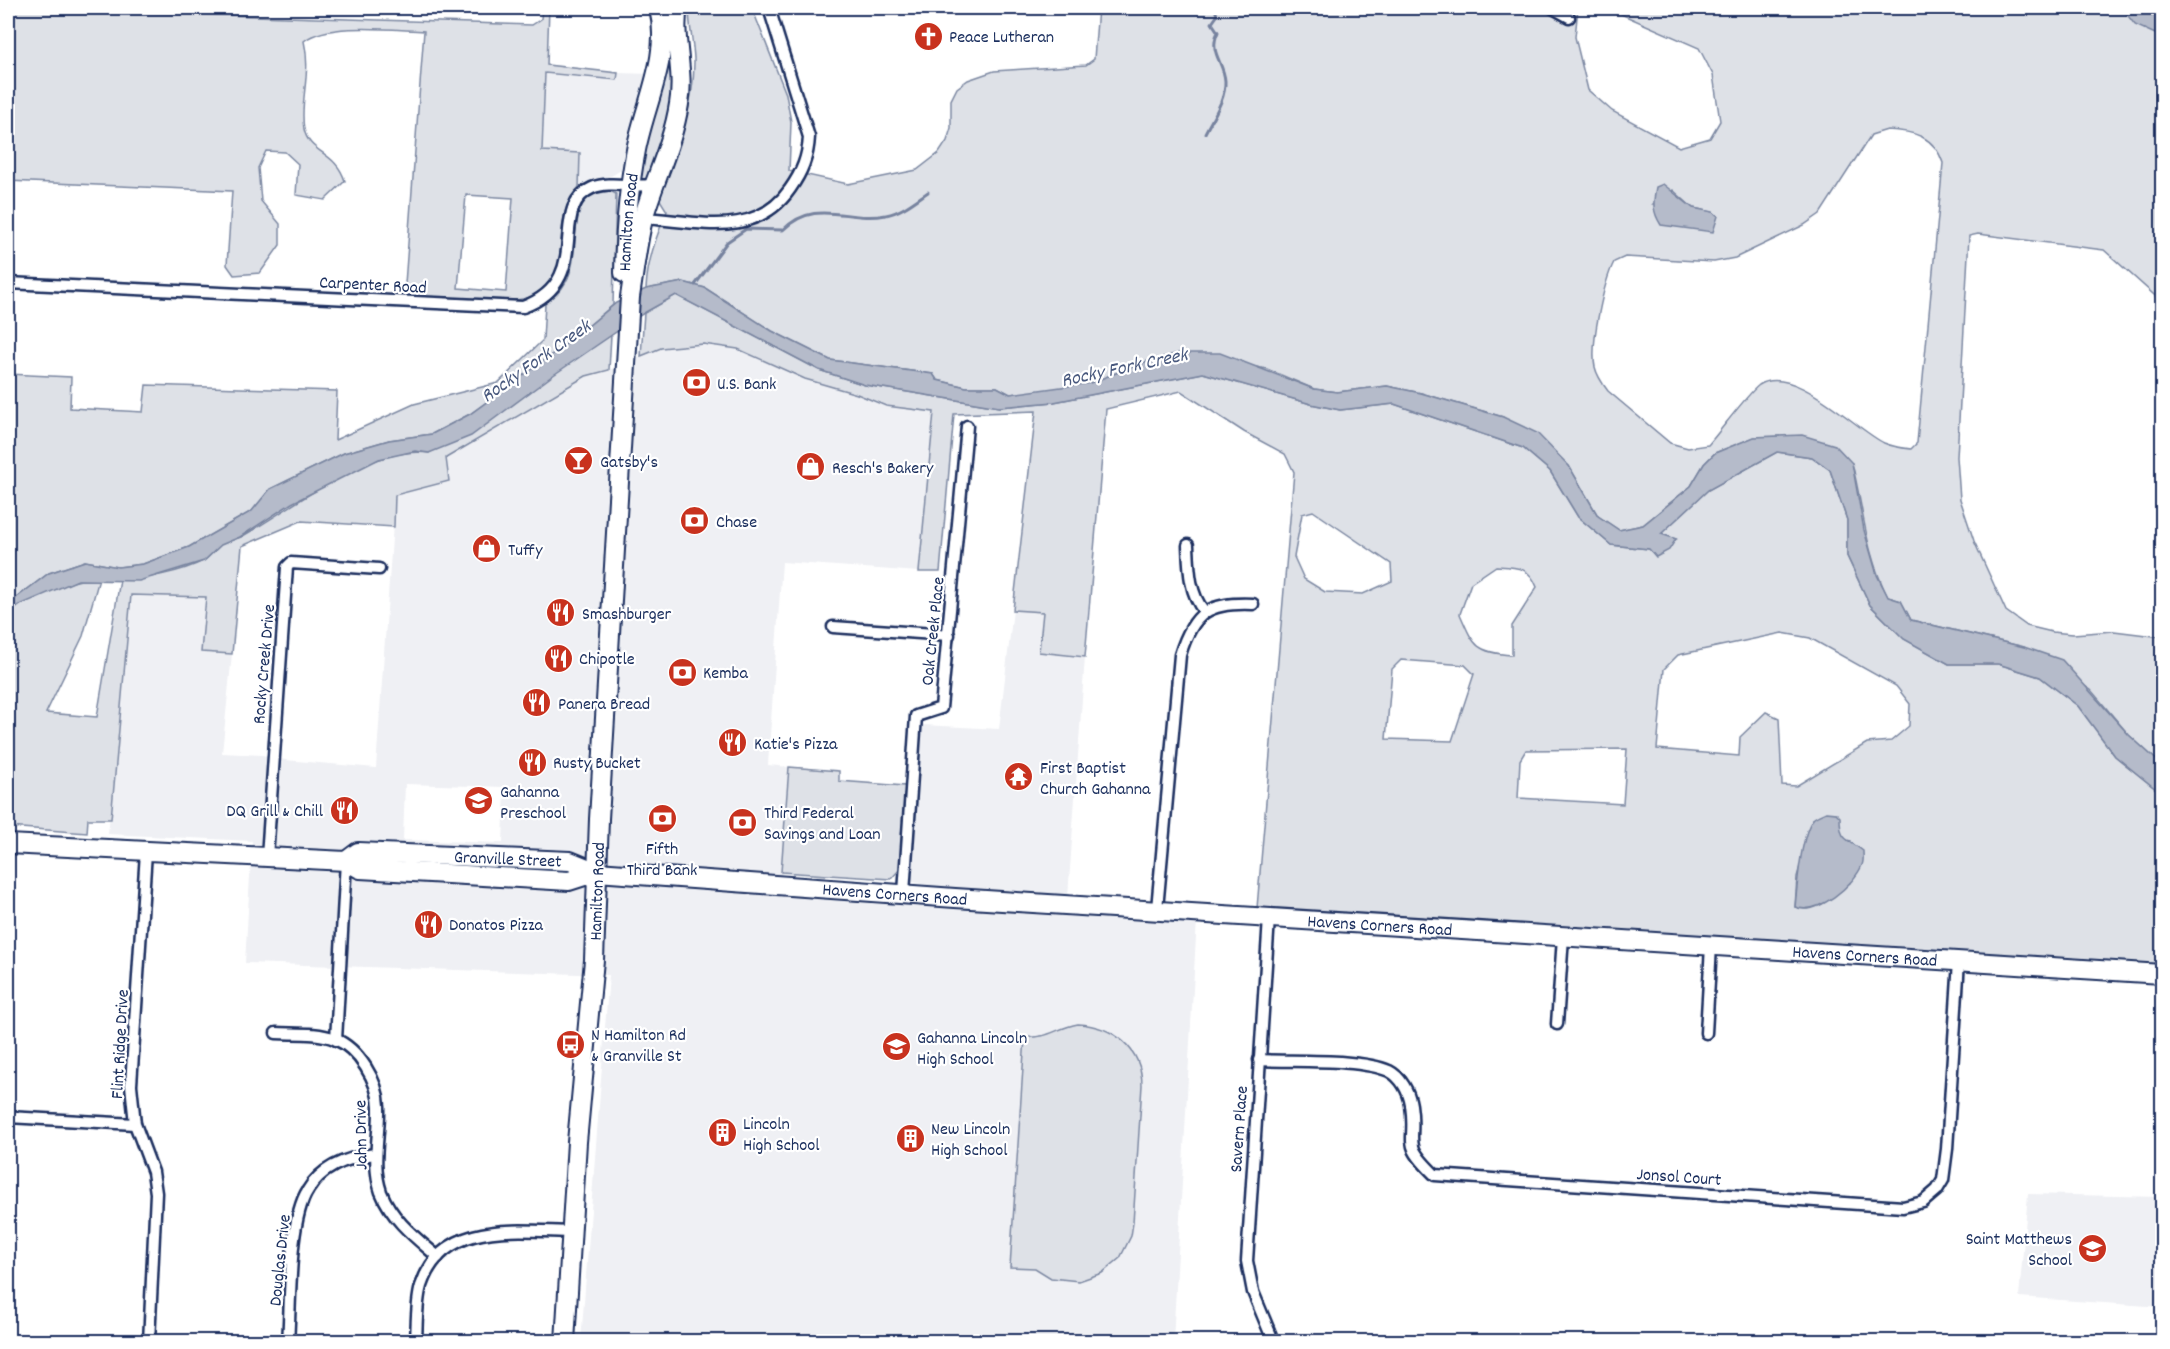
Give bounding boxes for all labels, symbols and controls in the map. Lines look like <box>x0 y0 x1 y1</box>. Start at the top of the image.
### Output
church icon: Peace Lutheran <box>912 20 944 52</box>
place label: Peace Lutheran <box>949 26 1054 51</box>
street label: Hamilton Road <box>614 172 647 272</box>
street label: Carpenter Road <box>318 271 427 302</box>
water label: Rocky Fork Creek <box>476 313 599 411</box>
water label: Rocky Fork Creek <box>1059 341 1192 396</box>
bank icon: U.S. Bank <box>680 367 712 399</box>
place label: U.S. Bank <box>717 373 776 398</box>
bar icon: Gatsby's <box>563 445 595 477</box>
place label: Gatsby's <box>600 451 658 476</box>
shop icon: Resch's Bakery <box>795 451 827 483</box>
place label: Resch's Bakery <box>832 457 934 482</box>
bank icon: Chase <box>679 505 711 537</box>
place label: Chase <box>716 511 757 536</box>
shop icon: Tuffy <box>471 533 503 565</box>
place label: Tuffy <box>508 539 543 564</box>
street label: Oak Creek Place <box>916 576 953 687</box>
restaurant icon: Smashburger <box>545 597 577 629</box>
street label: Rocky Creek Drive <box>248 603 283 725</box>
place label: Smashburger <box>582 603 672 628</box>
restaurant icon: Chipotle <box>542 642 574 674</box>
place label: Chipotle <box>579 648 635 673</box>
bank icon: Kemba <box>666 656 698 688</box>
place label: Kemba <box>703 662 748 687</box>
restaurant icon: Panera Bread <box>521 687 553 719</box>
place label: Panera Bread <box>558 693 650 718</box>
restaurant icon: Katie's Pizza <box>717 727 749 759</box>
place label: Katie's Pizza <box>754 733 838 758</box>
restaurant icon: Rusty Bucket <box>516 746 548 778</box>
place label: Rusty Bucket <box>553 752 641 777</box>
place label: First Baptist Church Gahanna <box>1040 757 1151 803</box>
temple icon: First Baptist Church Gahanna <box>1003 761 1035 793</box>
place label: Gahanna Preschool <box>500 781 567 827</box>
school or university icon: Gahanna Preschool <box>463 785 495 817</box>
restaurant icon: DQ Grill & Chill <box>328 794 360 826</box>
place label: DQ Grill & Chill <box>226 800 324 825</box>
place label: Third Federal Savings and Loan <box>764 802 881 848</box>
bank icon: Fifth Third Bank <box>646 803 678 835</box>
bank icon: Third Federal Savings and Loan <box>727 806 759 838</box>
place label: Fifth Third Bank <box>627 838 697 884</box>
street label: Hamilton Road <box>585 842 613 941</box>
street label: Granville Street <box>453 846 562 876</box>
street label: Havens Corners Road <box>821 878 968 914</box>
restaurant icon: Donatos Pizza <box>412 908 444 940</box>
street label: Havens Corners Road <box>1307 910 1453 944</box>
place label: Donatos Pizza <box>449 914 544 939</box>
street label: Havens Corners Road <box>1792 941 1938 975</box>
street label: Flint Ridge Drive <box>106 989 137 1100</box>
place label: N Hamilton Rd & Granville St <box>591 1024 686 1070</box>
place label: Gahanna Lincoln High School <box>917 1027 1027 1073</box>
bus stop icon: N Hamilton Rd & Granville St <box>554 1028 586 1060</box>
school or university icon: Gahanna Lincoln High School <box>880 1031 912 1063</box>
street label: Savern Place <box>1225 1085 1256 1173</box>
street label: Jahn Drive <box>349 1099 376 1170</box>
place label: Lincoln High School <box>743 1113 820 1159</box>
building icon: Lincoln High School <box>706 1117 738 1149</box>
place label: New Lincoln High School <box>931 1118 1010 1164</box>
building icon: New Lincoln High School <box>894 1122 926 1154</box>
street label: Jonsol Court <box>1636 1163 1722 1194</box>
street label: Douglas Drive <box>264 1213 299 1307</box>
place label: Saint Matthews School <box>1966 1228 2073 1274</box>
school or university icon: Saint Matthews School <box>2077 1232 2109 1264</box>

